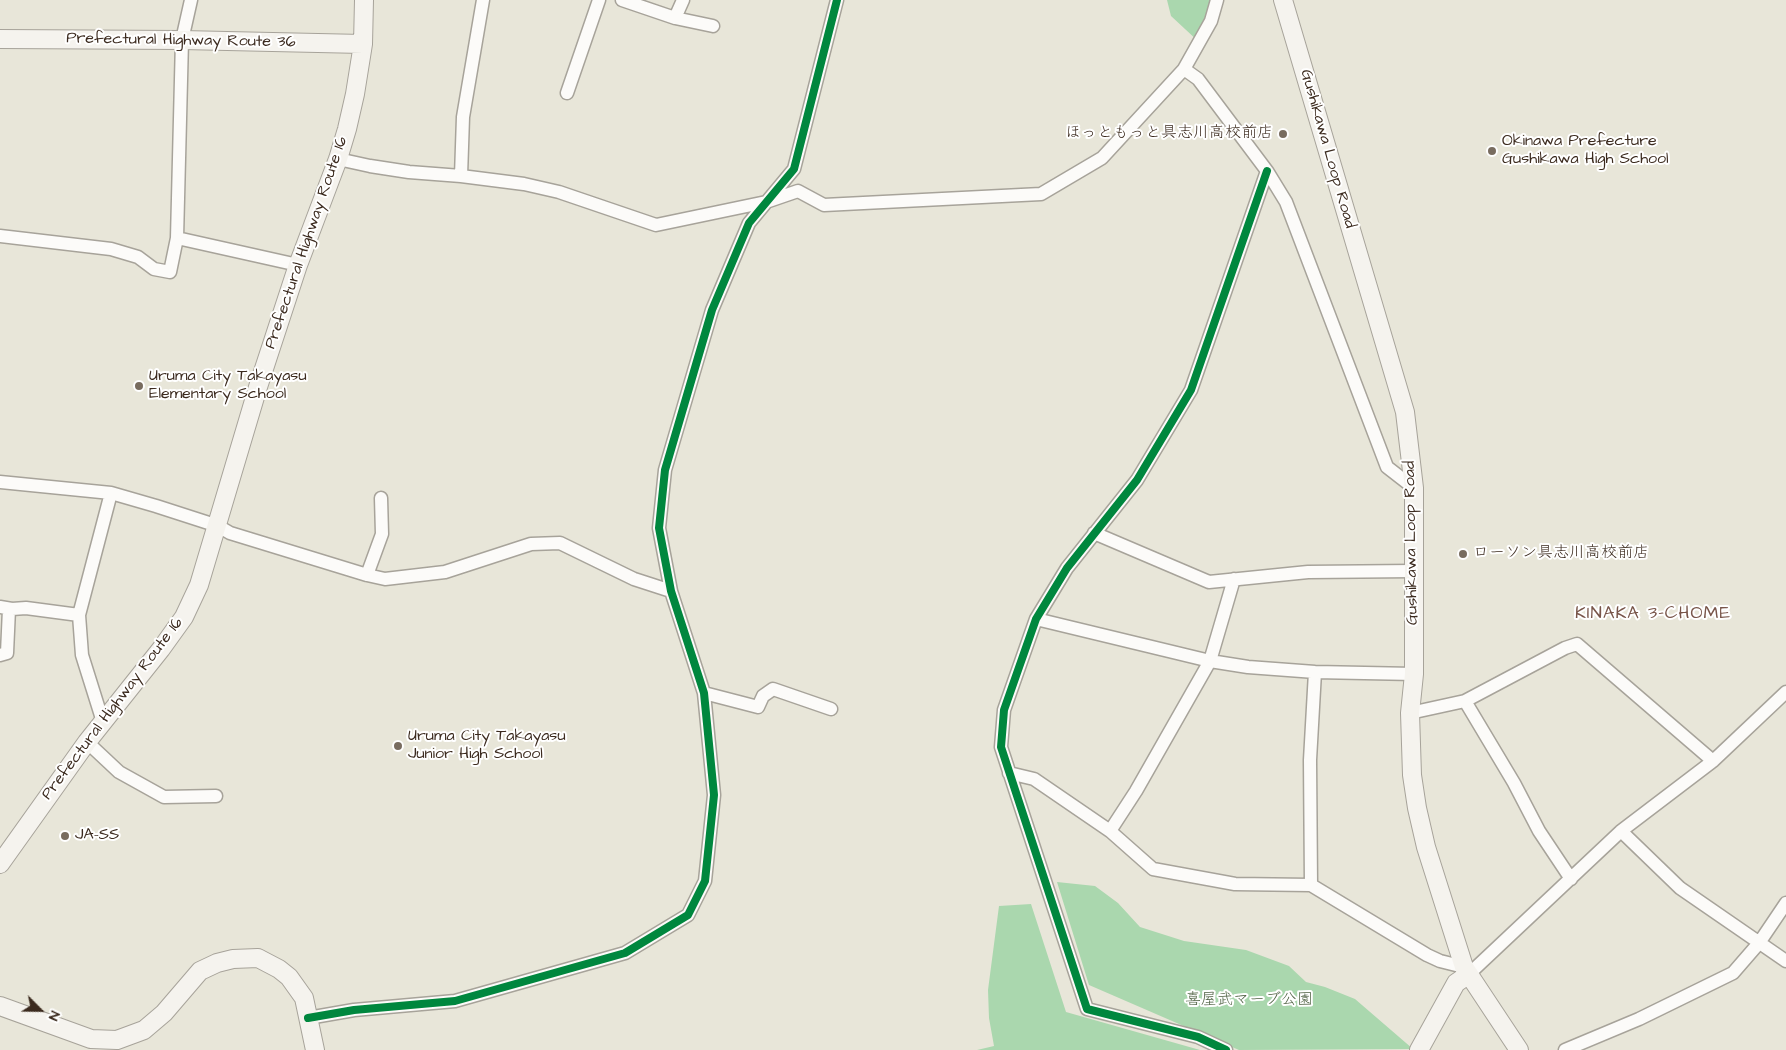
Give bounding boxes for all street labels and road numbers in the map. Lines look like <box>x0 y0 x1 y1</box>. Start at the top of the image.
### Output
street label: Prefectural Highway Route 36 <box>66 29 296 53</box>
street label: Gushikawa Loop Road <box>1295 67 1359 231</box>
street label: Prefectural Highway Route 16 <box>262 134 352 352</box>
street label: Gushikawa Loop Road <box>1401 461 1423 625</box>
street label: Prefectural Highway Route 16 <box>38 614 188 804</box>

